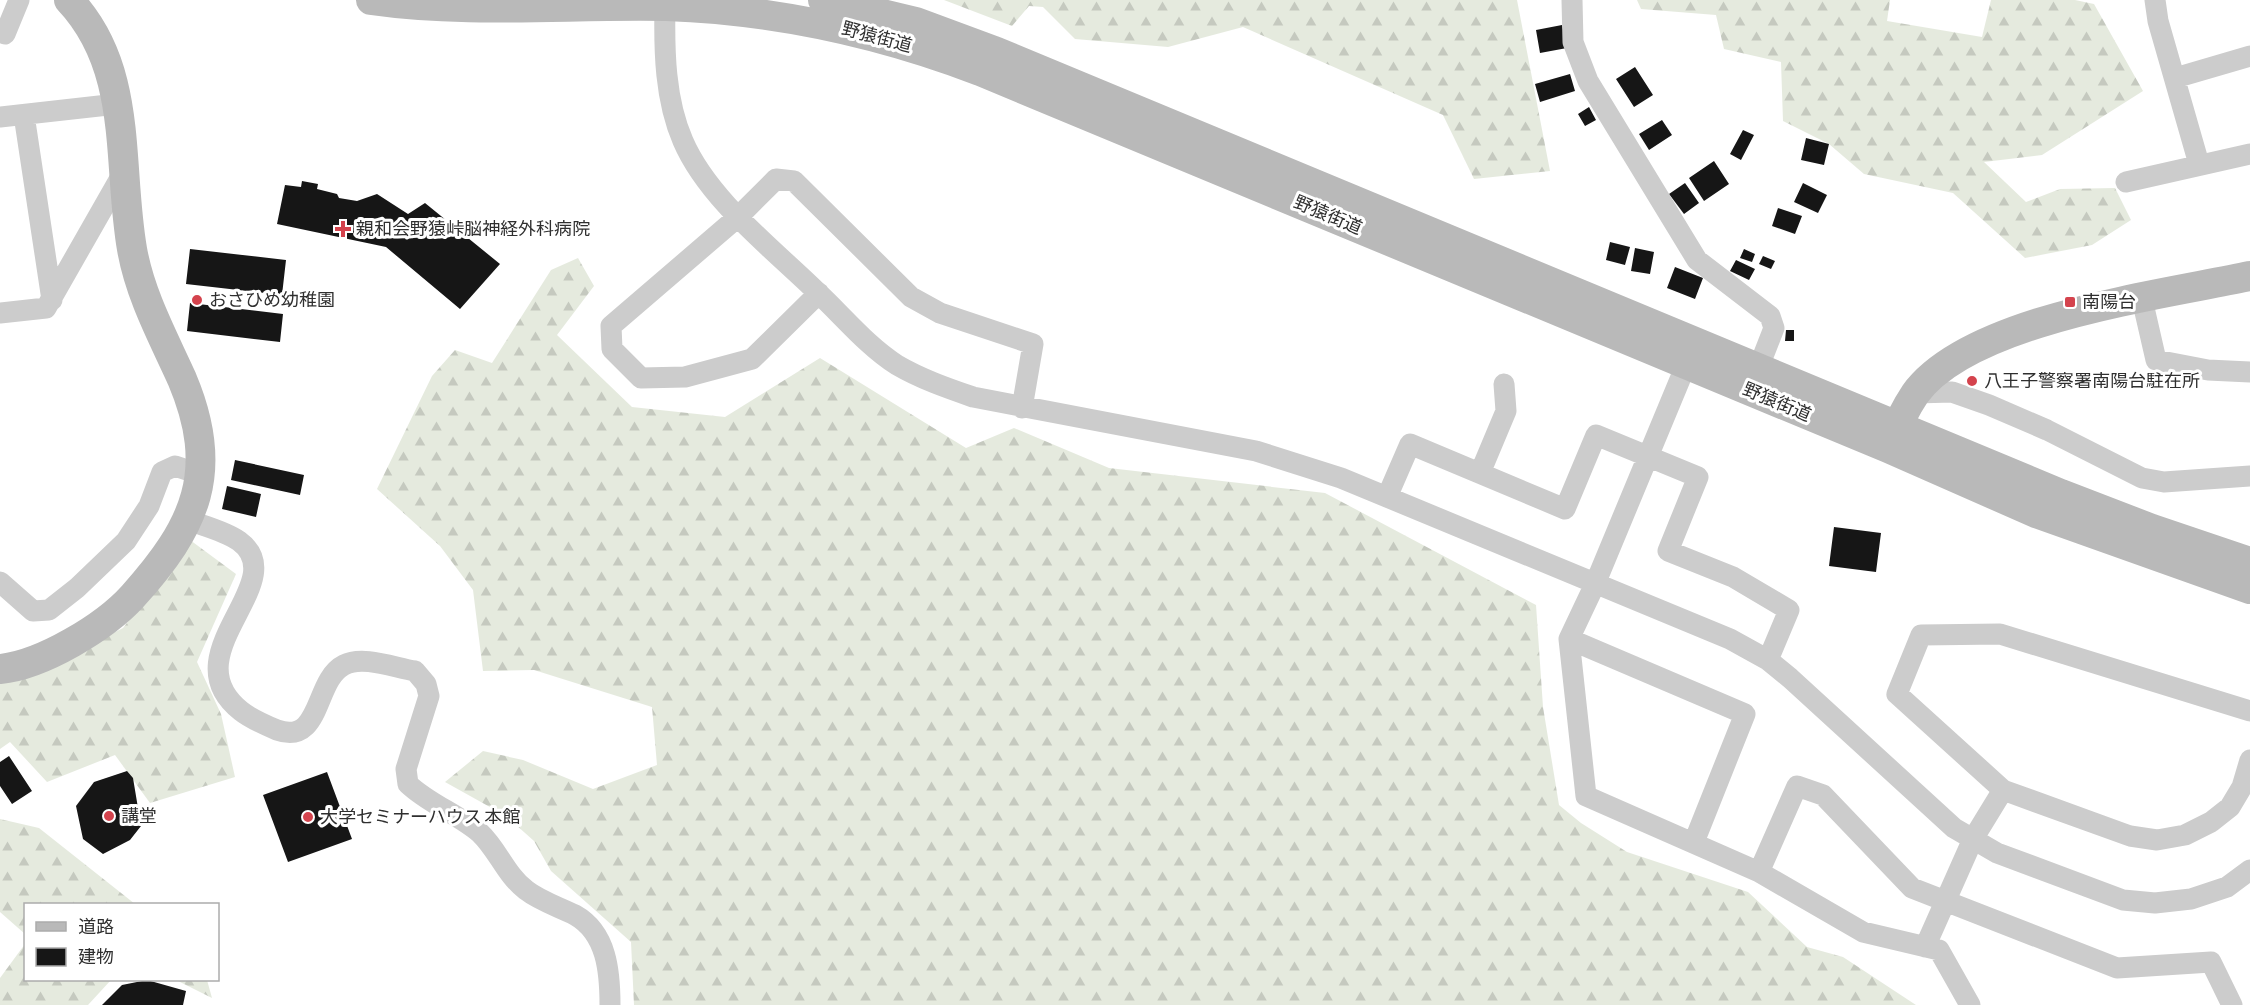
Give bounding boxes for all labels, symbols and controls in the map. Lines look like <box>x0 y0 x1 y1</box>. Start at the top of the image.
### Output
street label: 野猿街道 <box>840 18 914 56</box>
street label: 野猿街道 <box>1291 192 1365 238</box>
place label: 親和会野猿峠脳神経外科病院 <box>356 219 590 239</box>
marker: 親和会野猿峠脳神経外科病院 <box>334 220 352 238</box>
place label: おさひめ幼稚園 <box>209 290 335 310</box>
place label: 南陽台 <box>2082 292 2136 312</box>
marker: おさひめ幼稚園 <box>190 293 204 307</box>
marker: 南陽台 <box>2063 295 2077 309</box>
place label: 八王子警察署南陽台駐在所 <box>1984 371 2200 391</box>
marker: 八王子警察署南陽台駐在所 <box>1965 374 1979 388</box>
street label: 野猿街道 <box>1740 379 1814 425</box>
place label: 講堂 <box>121 807 157 826</box>
place label: 大学セミナーハウス 本館 <box>320 807 521 827</box>
marker: 講堂 <box>102 809 116 823</box>
marker: 大学セミナーハウス 本館 <box>301 810 315 824</box>
legend <box>24 903 219 981</box>
text: 道路 <box>78 917 114 937</box>
text: 建物 <box>78 947 114 967</box>

